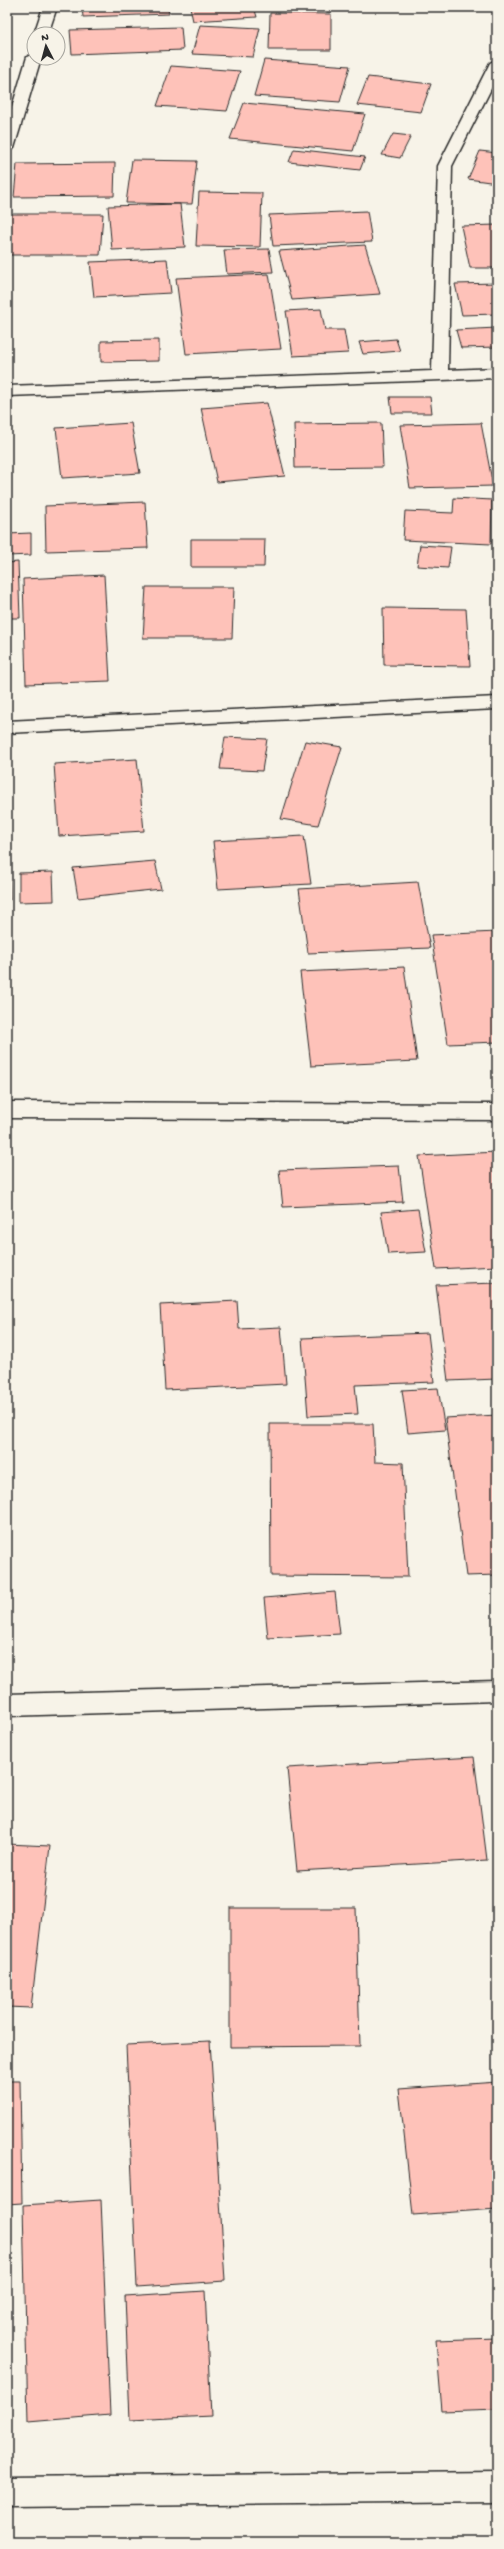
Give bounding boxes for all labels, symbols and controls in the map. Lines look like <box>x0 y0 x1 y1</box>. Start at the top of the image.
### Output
north arrow <box>26 26 66 66</box>
text: N <box>41 32 49 44</box>

